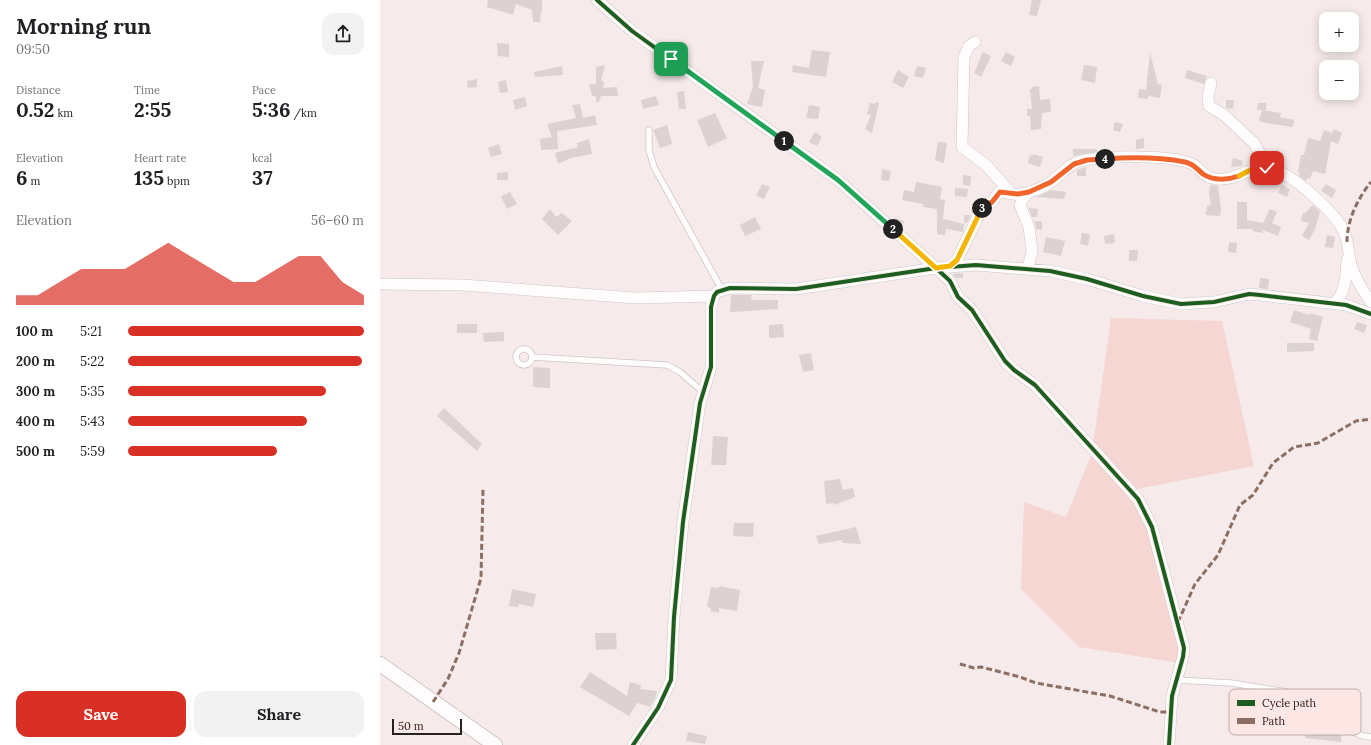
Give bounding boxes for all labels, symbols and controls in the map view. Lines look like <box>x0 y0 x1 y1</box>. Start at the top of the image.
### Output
text: Morning run <box>16 12 151 40</box>
map controls <box>1319 12 1359 100</box>
button: + <box>1319 12 1359 52</box>
button: share <box>322 13 364 55</box>
text: 09:50 <box>16 41 50 58</box>
pin <box>654 42 688 76</box>
icon: arrive <box>660 48 682 70</box>
button: − <box>1319 60 1359 100</box>
text: Distance <box>16 83 61 97</box>
text: Time <box>134 83 160 97</box>
text: Pace <box>252 83 276 97</box>
text: 0.52 <box>16 97 55 122</box>
text: 2:55 <box>134 97 171 122</box>
text: 5:36 <box>252 97 291 122</box>
text: km <box>55 106 73 120</box>
text: /km <box>291 106 317 120</box>
pin: 1 <box>774 131 794 151</box>
text: 1 <box>782 134 786 148</box>
pin: 4 <box>1095 149 1115 169</box>
text: Elevation <box>16 151 63 165</box>
text: Heart rate <box>134 151 186 165</box>
text: kcal <box>252 151 272 165</box>
pin <box>1250 151 1284 185</box>
text: 4 <box>1102 152 1108 166</box>
icon: check <box>1256 157 1278 179</box>
text: 6 <box>16 165 28 190</box>
text: 135 <box>134 165 164 190</box>
text: 37 <box>252 165 273 190</box>
text: m <box>28 174 40 188</box>
text: bpm <box>164 174 190 188</box>
pin: 3 <box>972 198 992 218</box>
text: 3 <box>979 201 985 215</box>
text: Elevation <box>16 212 72 229</box>
text: 56–60 m <box>311 212 364 229</box>
pin: 2 <box>883 219 903 239</box>
text: 2 <box>890 222 896 236</box>
text: 100 m <box>16 323 53 340</box>
text: 5:21 <box>80 323 102 340</box>
text: 200 m <box>16 353 55 370</box>
text: 5:22 <box>80 353 104 370</box>
text: 300 m <box>16 383 55 400</box>
text: 5:35 <box>80 383 105 400</box>
text: 400 m <box>16 413 55 430</box>
text: 5:43 <box>80 413 105 430</box>
text: 500 m <box>16 443 55 460</box>
text: 5:59 <box>80 443 105 460</box>
legend <box>1229 689 1361 735</box>
button: Save <box>16 691 186 737</box>
button: Share <box>194 691 364 737</box>
text: Cycle path <box>1262 696 1317 710</box>
text: Path <box>1262 714 1285 728</box>
scale bar <box>392 717 462 736</box>
text: 50 m <box>398 719 424 733</box>

